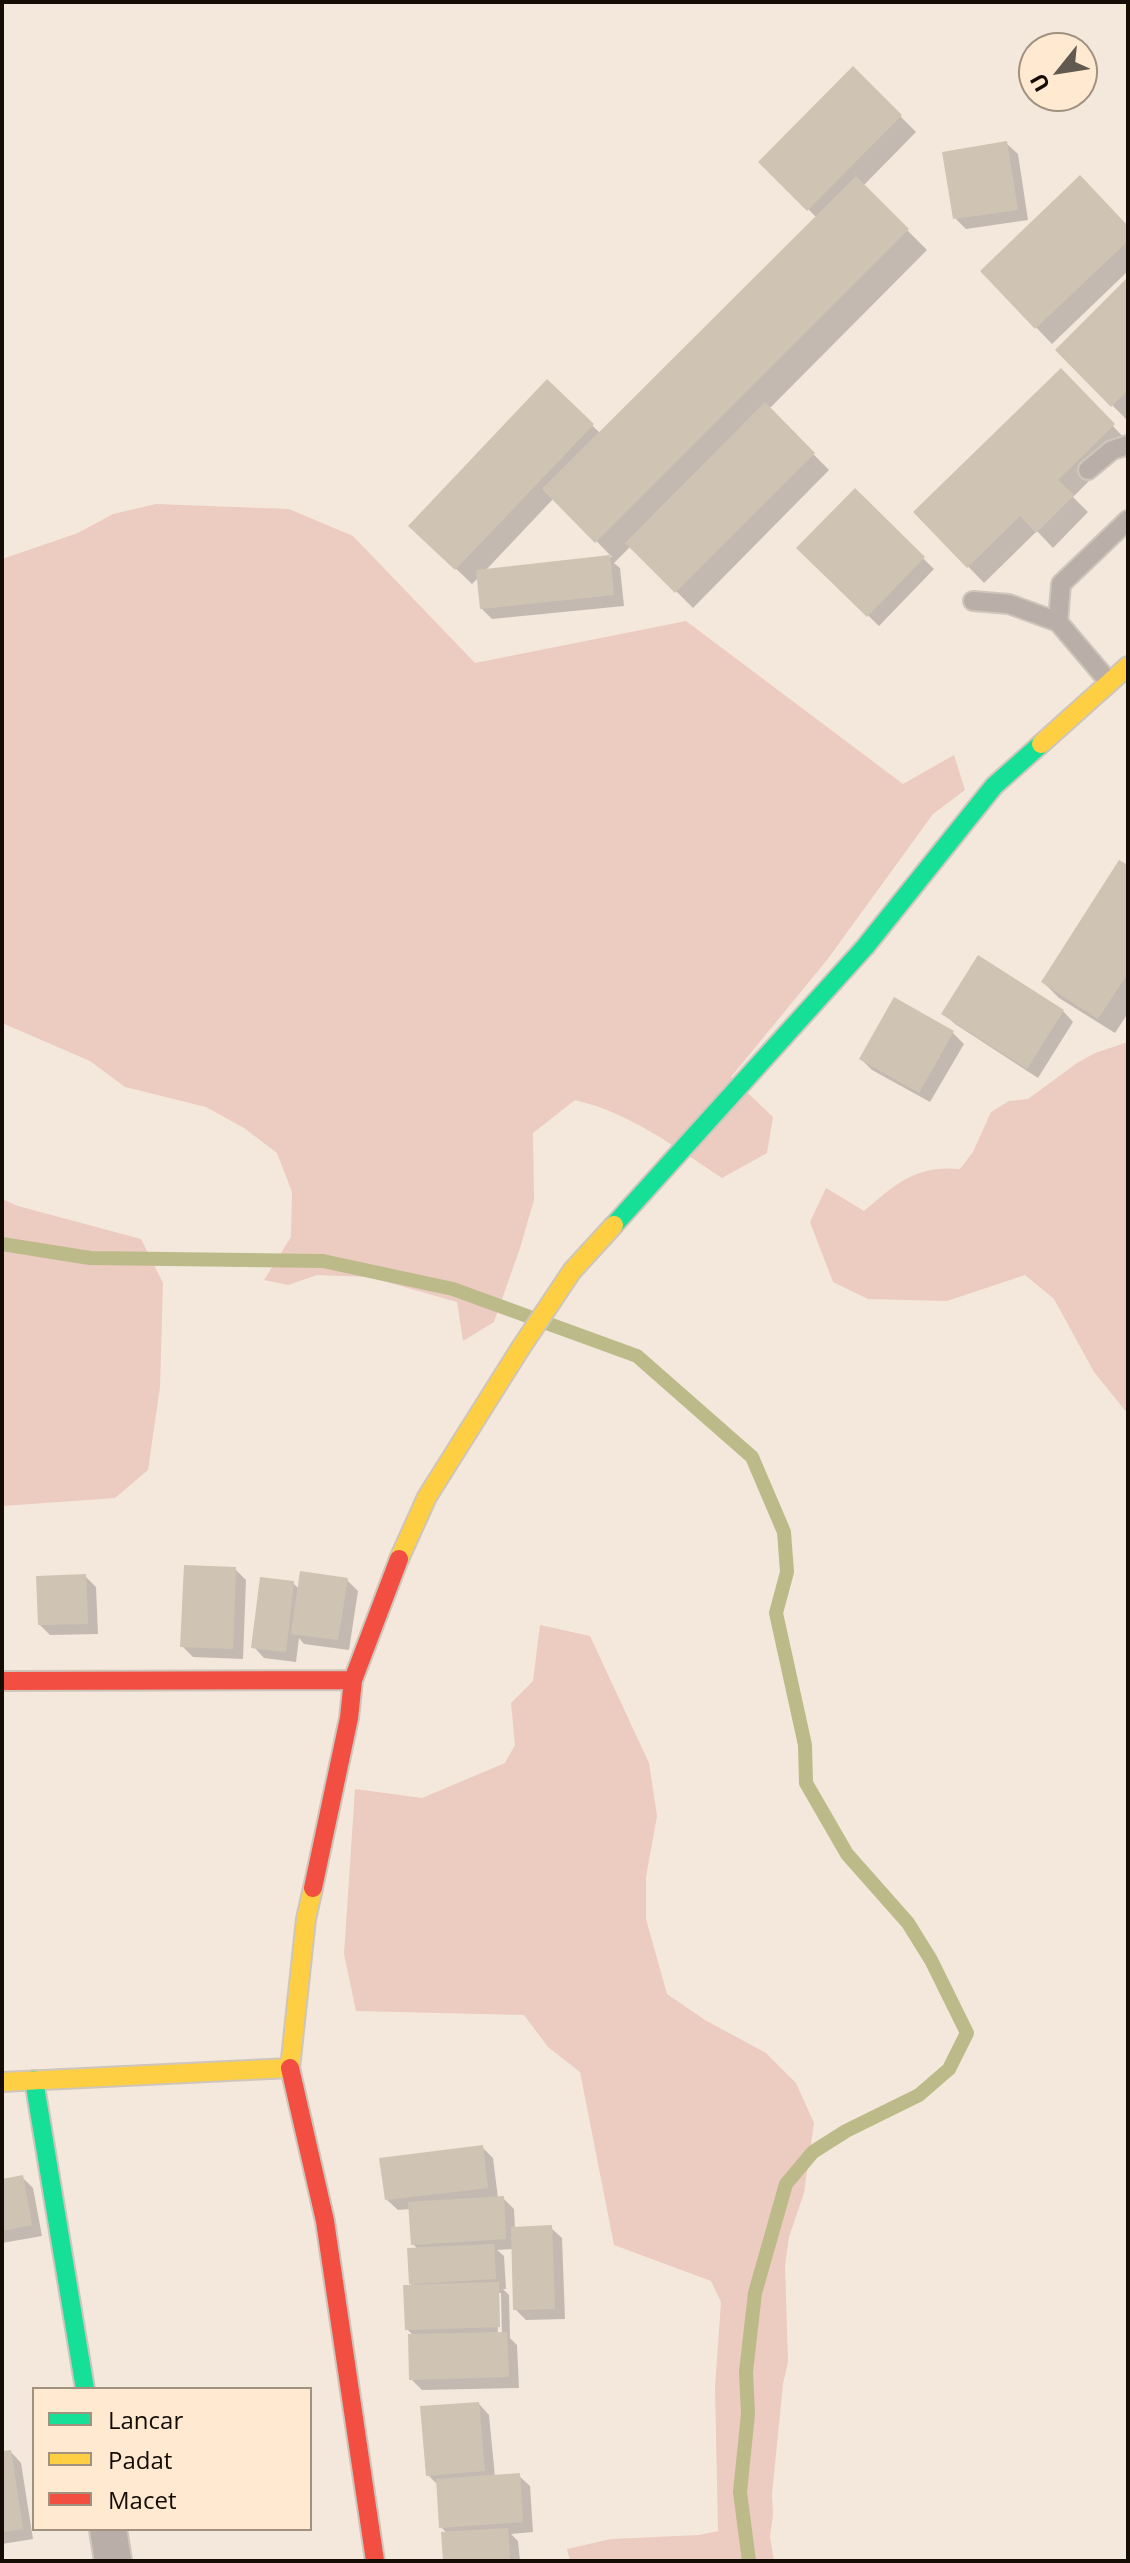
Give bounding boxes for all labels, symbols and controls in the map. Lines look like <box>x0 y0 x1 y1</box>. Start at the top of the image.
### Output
north arrow <box>1018 32 1098 112</box>
text: U <box>1022 68 1056 98</box>
legend <box>32 2387 312 2531</box>
text: Lancar <box>108 2403 183 2436</box>
text: Padat <box>108 2443 172 2476</box>
text: Macet <box>108 2483 176 2516</box>

